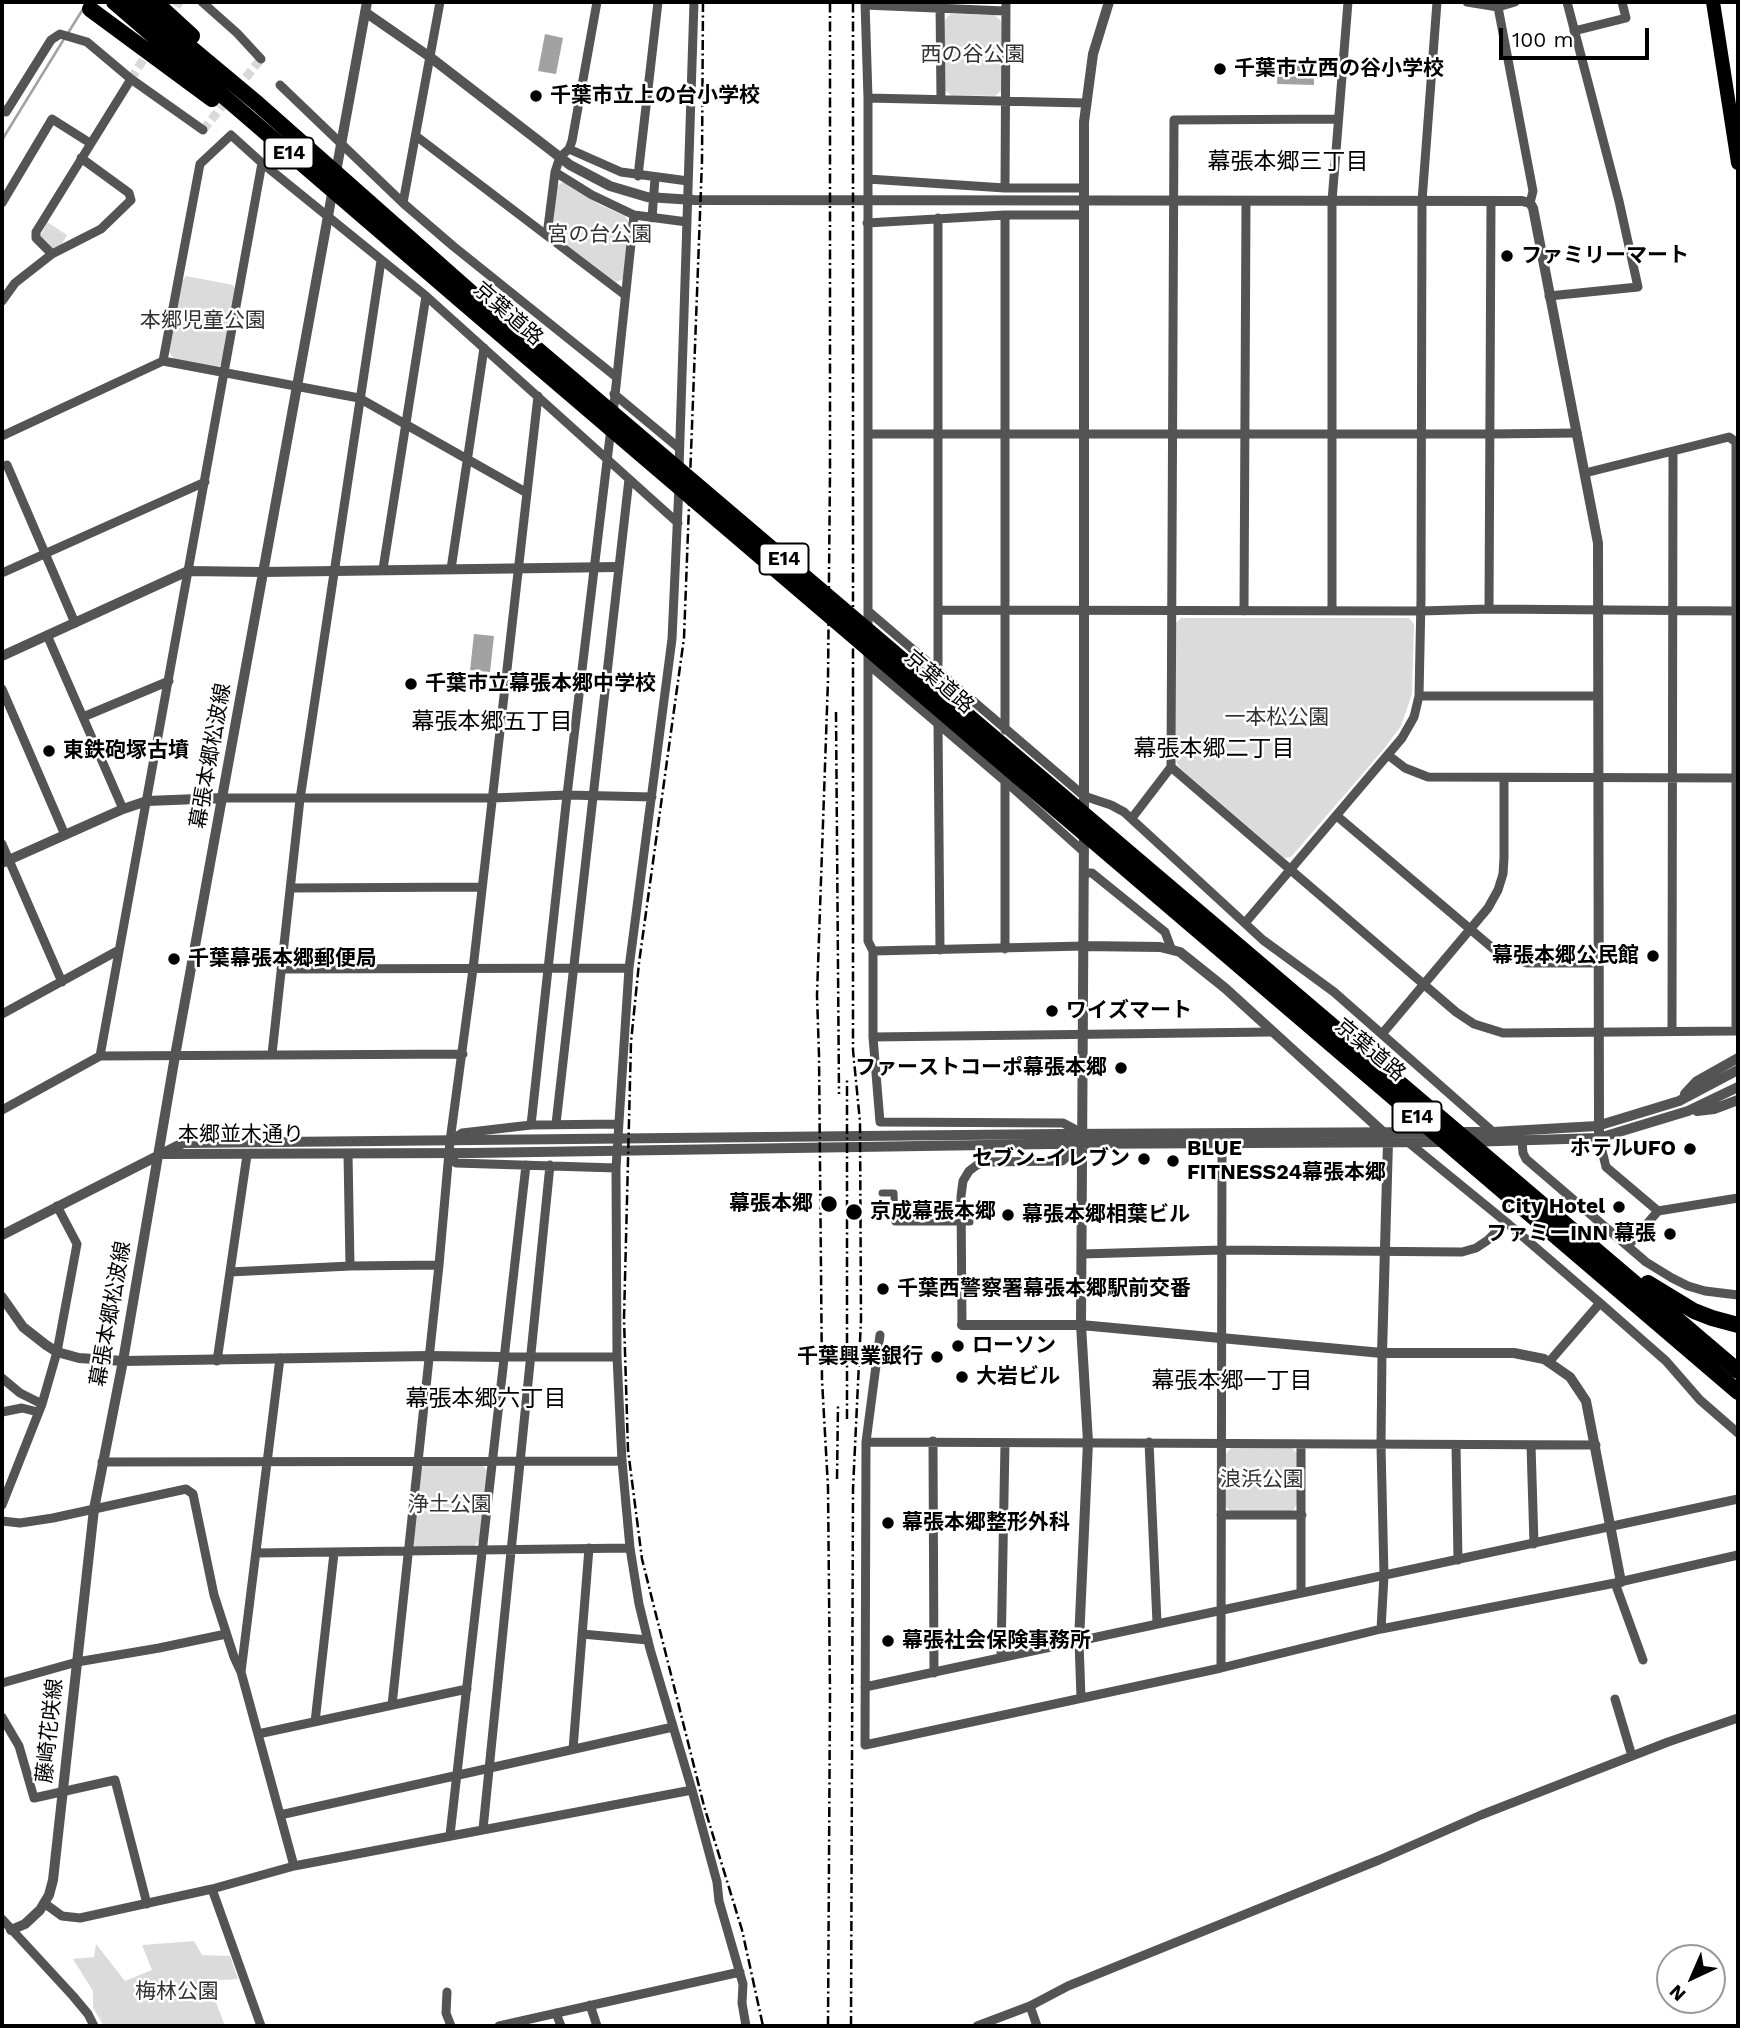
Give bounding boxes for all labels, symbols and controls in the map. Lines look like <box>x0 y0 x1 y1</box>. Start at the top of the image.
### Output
scale bar <box>1502 14 1652 58</box>
text: 100 m <box>1512 27 1574 52</box>
park label: 西の谷公園 <box>921 42 1025 68</box>
place label: 千葉市立西の谷小学校 <box>1234 56 1444 82</box>
marker: 千葉市立西の谷小学校 <box>1212 61 1228 77</box>
place label: 千葉市立上の台小学校 <box>550 83 760 109</box>
marker: 千葉市立上の台小学校 <box>528 88 544 104</box>
road number: E14 <box>264 138 314 168</box>
district label: 幕張本郷三丁目 <box>1208 148 1368 176</box>
park label: 宮の台公園 <box>548 222 652 248</box>
place label: ファミリーマート <box>1521 243 1689 269</box>
marker: ファミリーマート <box>1499 248 1515 264</box>
street label: 京葉道路 <box>468 277 548 351</box>
park label: 本郷児童公園 <box>140 308 266 334</box>
road number: E14 <box>760 544 808 574</box>
street label: 京葉道路 <box>899 645 979 719</box>
place label: 千葉市立幕張本郷中学校 <box>425 671 656 697</box>
marker: 千葉市立幕張本郷中学校 <box>403 676 419 692</box>
street label: 幕張本郷松波線 <box>186 681 236 831</box>
park label: 一本松公園 <box>1225 705 1329 731</box>
district label: 幕張本郷五丁目 <box>412 708 572 736</box>
district label: 幕張本郷二丁目 <box>1134 735 1294 763</box>
place label: 東鉄砲塚古墳 <box>63 738 189 764</box>
marker: 東鉄砲塚古墳 <box>41 743 57 759</box>
place label: 幕張本郷公民館 <box>1492 943 1639 969</box>
place label: 千葉幕張本郷郵便局 <box>188 946 377 972</box>
marker: 幕張本郷公民館 <box>1645 948 1661 964</box>
marker: 千葉幕張本郷郵便局 <box>166 951 182 967</box>
place label: ワイズマート <box>1066 998 1192 1024</box>
marker: ワイズマート <box>1044 1003 1060 1019</box>
street label: 京葉道路 <box>1330 1013 1410 1087</box>
place label: ファーストコーポ幕張本郷 <box>855 1055 1107 1081</box>
marker: ファーストコーポ幕張本郷 <box>1113 1060 1129 1076</box>
road number: E14 <box>1392 1102 1442 1133</box>
street label: 本郷並木通り <box>178 1122 304 1148</box>
place label: BLUE FITNESS24幕張本郷 <box>1187 1136 1386 1186</box>
place label: ホテルUFO <box>1570 1136 1676 1162</box>
marker: ホテルUFO <box>1682 1141 1698 1157</box>
place label: セブン-イレブン <box>972 1146 1130 1172</box>
marker: セブン-イレブン <box>1136 1151 1152 1167</box>
marker: BLUE FITNESS24幕張本郷 <box>1165 1153 1181 1169</box>
place label: 幕張本郷 <box>729 1191 813 1217</box>
marker: 幕張本郷 <box>819 1194 839 1214</box>
place label: City Hotel <box>1501 1194 1605 1220</box>
place label: 京成幕張本郷 <box>870 1199 996 1225</box>
marker: City Hotel <box>1611 1199 1627 1215</box>
marker: 京成幕張本郷 <box>844 1202 864 1222</box>
place label: 幕張本郷相葉ビル <box>1022 1202 1190 1228</box>
marker: 幕張本郷相葉ビル <box>1000 1207 1016 1223</box>
place label: ファミーINN 幕張 <box>1486 1221 1656 1247</box>
marker: ファミーINN 幕張 <box>1662 1226 1678 1242</box>
street label: 幕張本郷松波線 <box>86 1239 136 1389</box>
place label: 千葉西警察署幕張本郷駅前交番 <box>897 1276 1191 1302</box>
marker: 千葉西警察署幕張本郷駅前交番 <box>875 1281 891 1297</box>
place label: ローソン <box>972 1333 1056 1359</box>
marker: ローソン <box>950 1338 966 1354</box>
place label: 千葉興業銀行 <box>797 1344 923 1370</box>
marker: 千葉興業銀行 <box>929 1349 945 1365</box>
place label: 大岩ビル <box>976 1364 1060 1390</box>
district label: 幕張本郷一丁目 <box>1152 1367 1312 1395</box>
marker: 大岩ビル <box>954 1369 970 1385</box>
district label: 幕張本郷六丁目 <box>406 1385 566 1413</box>
park label: 浪浜公園 <box>1220 1467 1304 1493</box>
park label: 浄土公園 <box>408 1492 492 1518</box>
place label: 幕張本郷整形外科 <box>902 1510 1070 1536</box>
marker: 幕張本郷整形外科 <box>880 1515 896 1531</box>
place label: 幕張社会保険事務所 <box>902 1628 1091 1654</box>
marker: 幕張社会保険事務所 <box>880 1633 896 1649</box>
street label: 藤崎花咲線 <box>32 1677 68 1785</box>
north arrow <box>1656 1944 1726 2014</box>
park label: 梅林公園 <box>135 1979 219 2005</box>
text: N <box>1664 1980 1691 2006</box>

